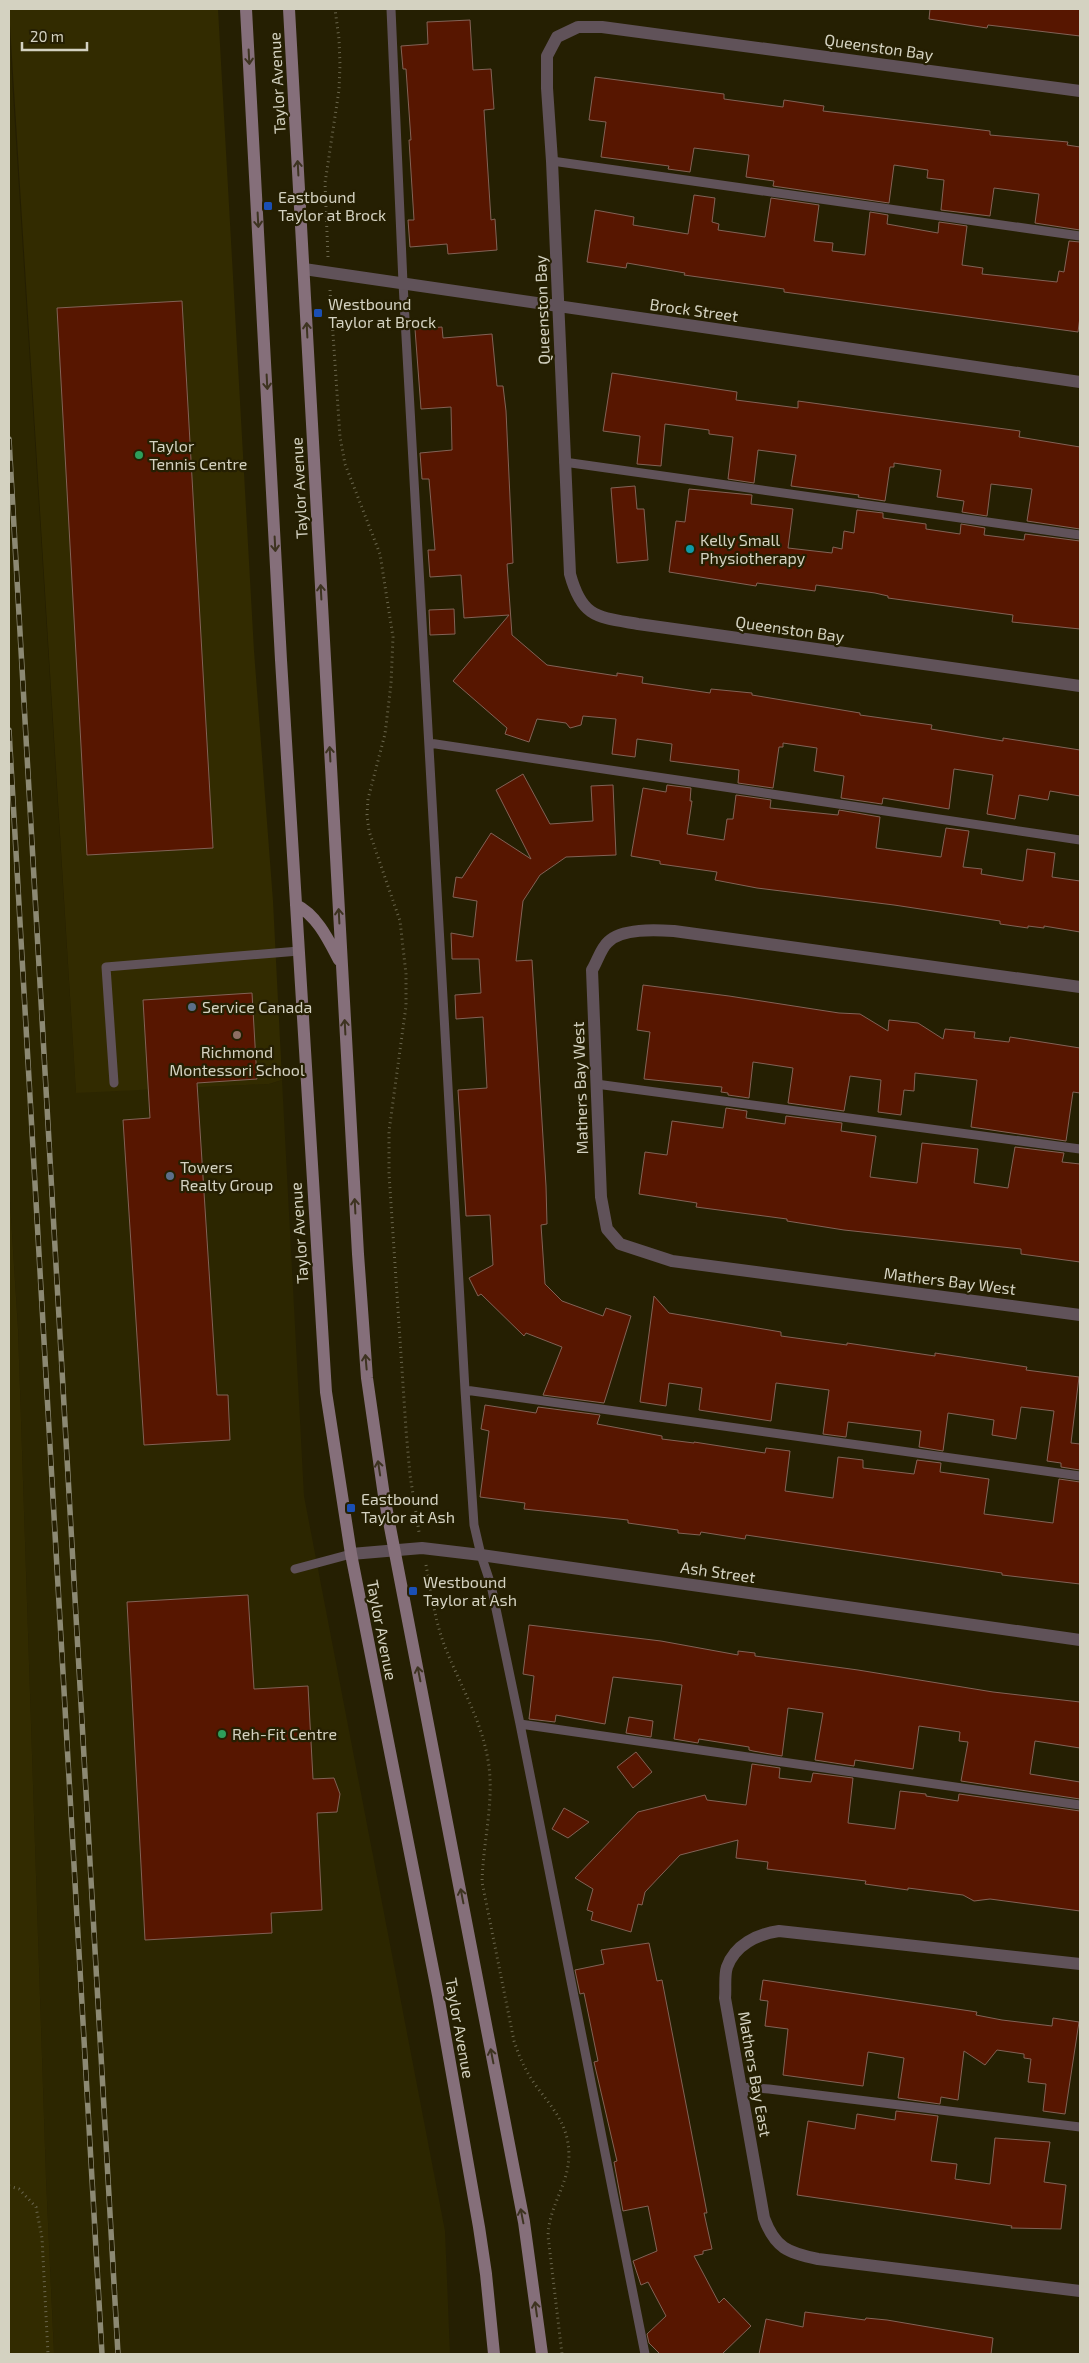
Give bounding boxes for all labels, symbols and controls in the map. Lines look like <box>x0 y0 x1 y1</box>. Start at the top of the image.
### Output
scale bar <box>22 20 88 52</box>
text: 20 m <box>30 27 64 45</box>
street label: Queenston Bay <box>823 29 935 65</box>
street label: Taylor Avenue <box>264 32 289 134</box>
one-way arrow <box>245 49 254 65</box>
one-way arrow <box>294 160 303 176</box>
place label: Eastbound Taylor at Brock <box>278 187 386 224</box>
marker: Eastbound Taylor at Brock <box>262 200 274 212</box>
one-way arrow <box>254 211 263 227</box>
street label: Queenston Bay <box>530 254 554 365</box>
place label: Westbound Taylor at Brock <box>328 294 436 331</box>
street label: Brock Street <box>649 294 739 325</box>
marker: Westbound Taylor at Brock <box>312 307 324 319</box>
one-way arrow <box>303 322 312 338</box>
one-way arrow <box>262 374 271 390</box>
place label: Taylor Tennis Centre <box>149 436 247 473</box>
street label: Taylor Avenue <box>286 437 311 539</box>
marker: Taylor Tennis Centre <box>133 449 145 461</box>
place label: Kelly Small Physiotherapy <box>700 530 806 567</box>
one-way arrow <box>270 536 279 552</box>
marker: Kelly Small Physiotherapy <box>684 543 696 555</box>
one-way arrow <box>316 584 325 600</box>
street label: Queenston Bay <box>734 611 846 647</box>
one-way arrow <box>325 746 334 762</box>
one-way arrow <box>334 908 343 924</box>
place label: Service Canada <box>202 997 312 1016</box>
marker: Service Canada <box>186 1001 198 1013</box>
one-way arrow <box>341 1019 350 1035</box>
street label: Mathers Bay West <box>568 1021 591 1155</box>
marker: Richmond Montessori School <box>231 1029 243 1041</box>
place label: Richmond Montessori School <box>169 1042 305 1079</box>
place label: Towers Realty Group <box>180 1157 273 1194</box>
marker: Towers Realty Group <box>164 1170 176 1182</box>
street label: Taylor Avenue <box>285 1182 312 1284</box>
one-way arrow <box>351 1198 360 1214</box>
street label: Mathers Bay West <box>883 1263 1017 1298</box>
one-way arrow <box>361 1355 370 1371</box>
one-way arrow <box>374 1461 384 1477</box>
place label: Eastbound Taylor at Ash <box>361 1489 455 1526</box>
marker: Eastbound Taylor at Ash <box>345 1502 357 1514</box>
street label: Ash Street <box>679 1557 757 1586</box>
place label: Westbound Taylor at Ash <box>423 1572 517 1609</box>
street label: Taylor Avenue <box>363 1578 402 1682</box>
marker: Westbound Taylor at Ash <box>407 1585 419 1597</box>
one-way arrow <box>414 1667 424 1683</box>
place label: Reh-Fit Centre <box>232 1724 337 1743</box>
marker: Reh-Fit Centre <box>216 1728 228 1740</box>
one-way arrow <box>456 1889 466 1905</box>
street label: Taylor Avenue <box>442 1976 479 2080</box>
street label: Mathers Bay East <box>735 2010 776 2138</box>
one-way arrow <box>487 2048 496 2064</box>
one-way arrow <box>517 2208 527 2224</box>
one-way arrow <box>531 2301 541 2317</box>

